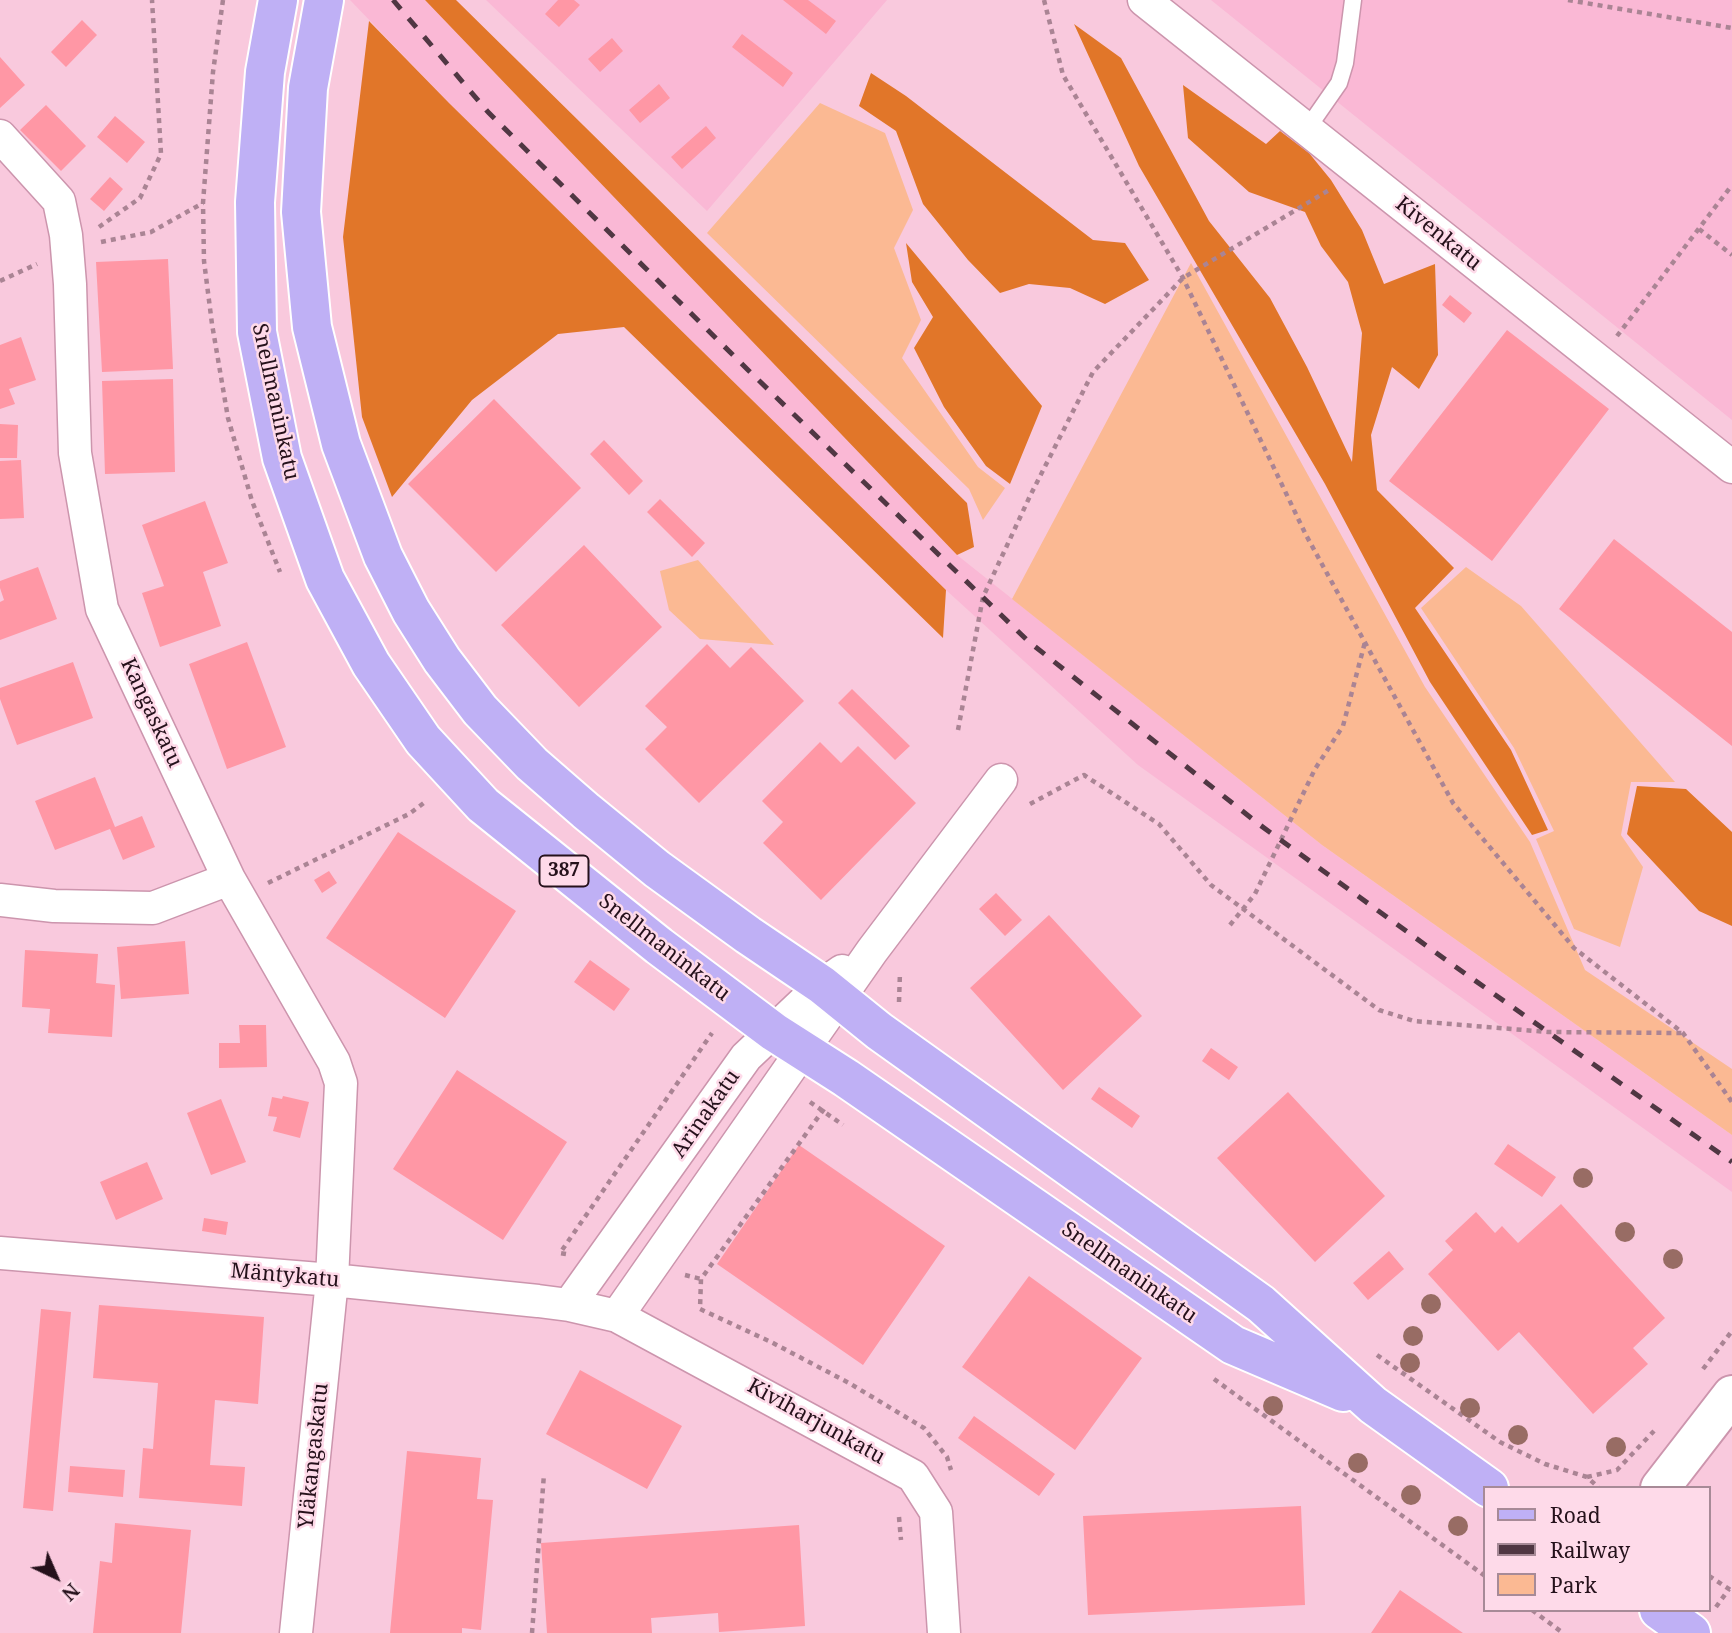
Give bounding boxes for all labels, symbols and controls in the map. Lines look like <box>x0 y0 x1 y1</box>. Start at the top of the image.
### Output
street label: Kivenkatu <box>1390 192 1486 276</box>
street label: Snellmaninkatu <box>246 321 304 483</box>
street label: Kangaskatu <box>115 654 187 772</box>
road number: 387 <box>540 856 588 886</box>
street label: Snellmaninkatu <box>593 889 735 1007</box>
street label: Arinakatu <box>667 1065 745 1163</box>
street label: Snellmaninkatu <box>1056 1217 1202 1329</box>
street label: Mäntykatu <box>230 1259 340 1293</box>
street label: Kiviharjunkatu <box>743 1374 889 1470</box>
street label: Yläkangaskatu <box>294 1382 334 1530</box>
legend <box>1484 1486 1711 1612</box>
text: Road <box>1550 1501 1601 1529</box>
text: Railway <box>1550 1536 1630 1564</box>
north arrow <box>21 1542 91 1612</box>
text: Park <box>1550 1571 1597 1599</box>
text: N <box>56 1578 85 1607</box>

